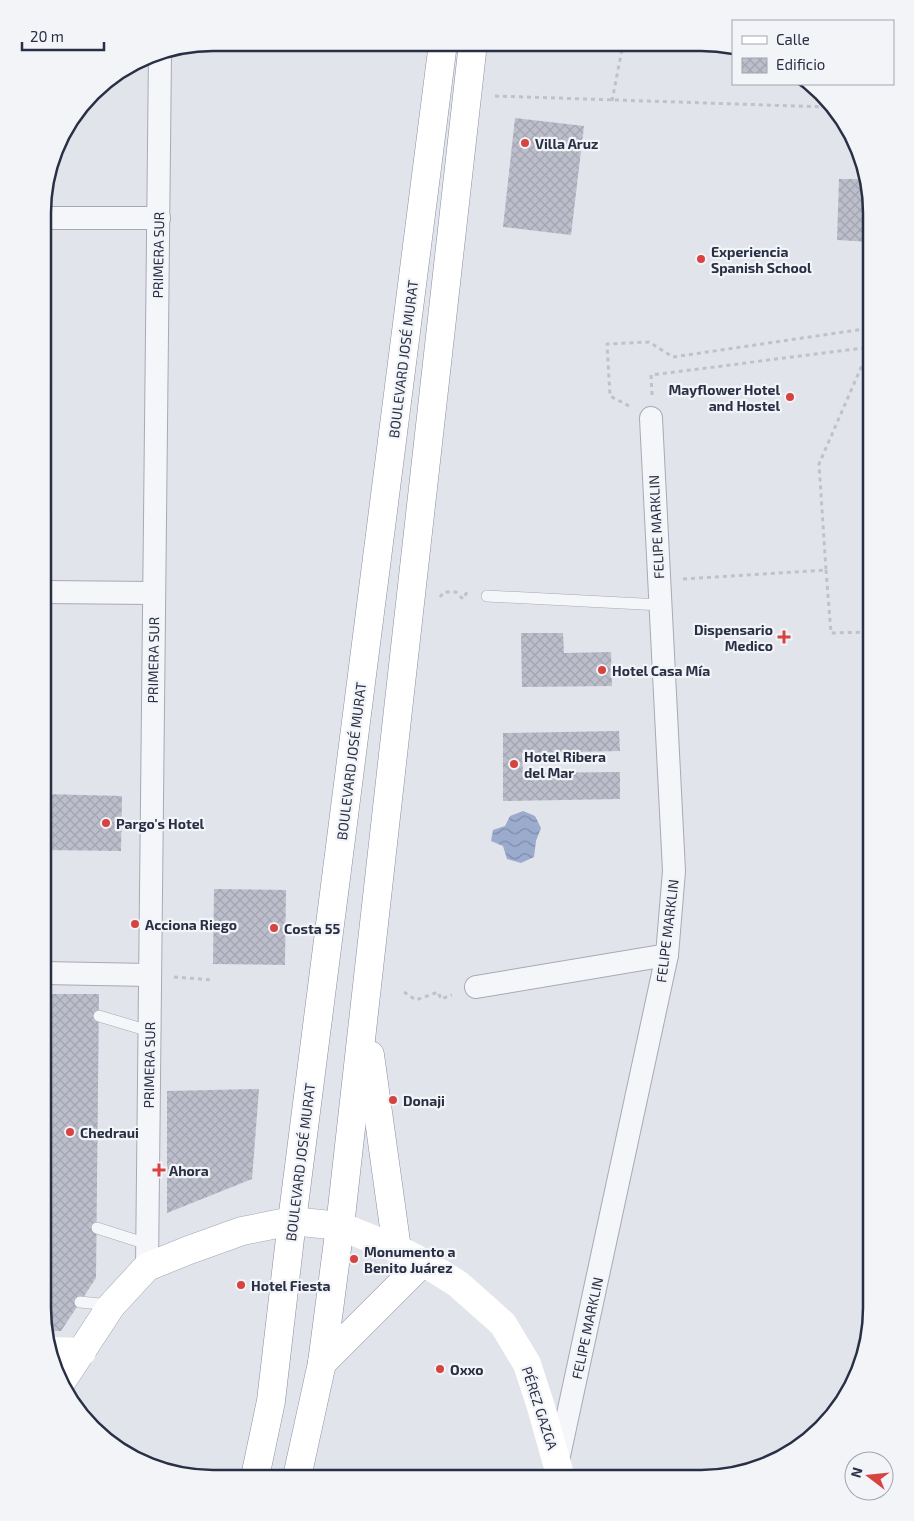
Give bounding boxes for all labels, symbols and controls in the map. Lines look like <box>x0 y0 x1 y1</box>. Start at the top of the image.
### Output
scale bar <box>22 20 105 52</box>
legend <box>732 20 894 85</box>
text: 20 m <box>30 27 64 45</box>
text: Calle <box>776 30 810 48</box>
text: Edificio <box>776 55 825 73</box>
place label: Villa Aruz <box>535 135 598 152</box>
marker: Villa Aruz <box>519 137 531 149</box>
street label: PRIMERA SUR <box>149 211 167 298</box>
place label: Experiencia Spanish School <box>711 243 812 276</box>
marker: Experiencia Spanish School <box>695 253 707 265</box>
street label: BOULEVARD JOSÉ MURAT <box>385 279 421 439</box>
place label: Mayflower Hotel and Hostel <box>668 381 780 414</box>
marker: Mayflower Hotel and Hostel <box>784 391 796 403</box>
street label: FELIPE MARKLIN <box>645 475 667 579</box>
street label: PRIMERA SUR <box>144 616 162 703</box>
place label: Dispensario Medico <box>694 621 773 654</box>
marker: Dispensario Medico <box>777 630 791 644</box>
place label: Hotel Casa Mía <box>612 662 710 679</box>
marker: Hotel Casa Mía <box>596 664 608 676</box>
street label: BOULEVARD JOSÉ MURAT <box>333 681 369 841</box>
place label: Hotel Ribera del Mar <box>524 748 606 781</box>
marker: Hotel Ribera del Mar <box>508 758 520 770</box>
place label: Pargo's Hotel <box>116 815 205 832</box>
marker: Pargo's Hotel <box>100 817 112 829</box>
street label: FELIPE MARKLIN <box>652 878 682 984</box>
place label: Acciona Riego <box>145 916 237 933</box>
marker: Acciona Riego <box>129 918 141 930</box>
place label: Costa 55 <box>284 920 340 937</box>
marker: Costa 55 <box>268 922 280 934</box>
street label: PRIMERA SUR <box>140 1021 158 1108</box>
street label: BOULEVARD JOSÉ MURAT <box>282 1082 318 1242</box>
place label: Donaji <box>403 1092 445 1109</box>
marker: Donaji <box>387 1094 399 1106</box>
place label: Chedraui <box>80 1124 139 1141</box>
marker: Chedraui <box>64 1126 76 1138</box>
place label: Ahora <box>169 1162 209 1179</box>
marker: Ahora <box>153 1164 165 1176</box>
place label: Monumento a Benito Juárez <box>364 1243 455 1276</box>
marker: Monumento a Benito Juárez <box>348 1253 360 1265</box>
street label: FELIPE MARKLIN <box>568 1275 606 1381</box>
place label: Hotel Fiesta <box>251 1277 331 1294</box>
marker: Hotel Fiesta <box>235 1279 247 1291</box>
place label: Oxxo <box>450 1361 484 1378</box>
marker: Oxxo <box>434 1363 446 1375</box>
street label: PÉREZ GAZGA <box>519 1364 562 1452</box>
north arrow <box>844 1451 894 1501</box>
text: N <box>846 1465 866 1479</box>

